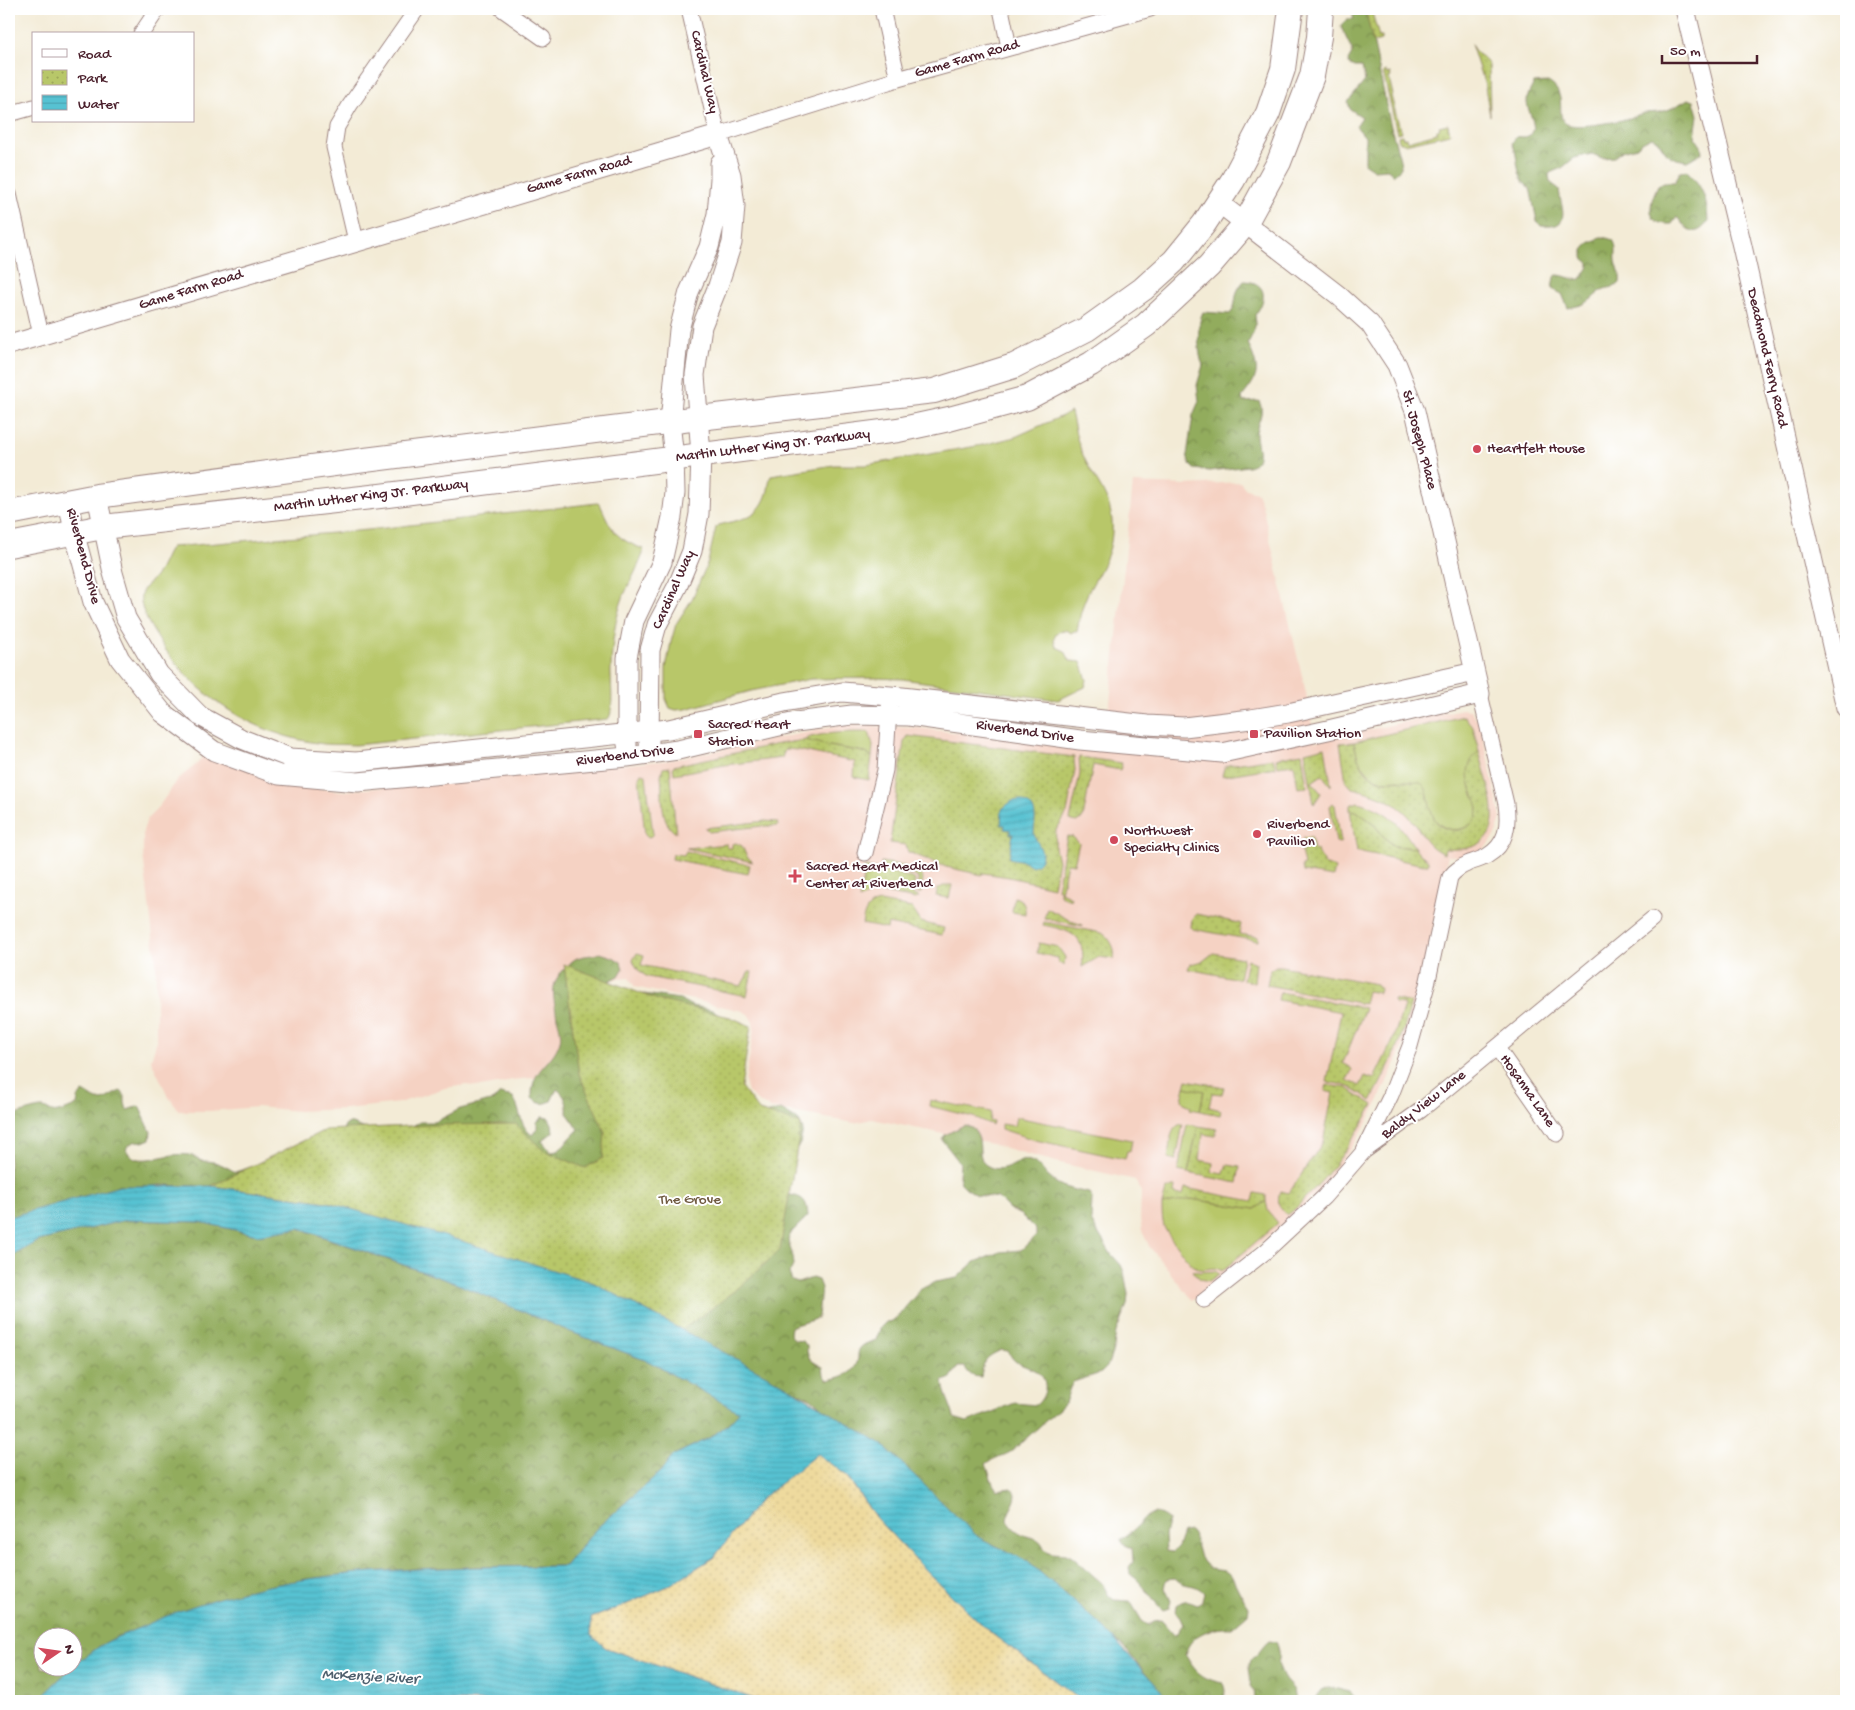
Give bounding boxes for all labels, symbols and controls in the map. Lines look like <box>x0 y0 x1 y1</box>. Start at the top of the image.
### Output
street label: Cardinal Way <box>686 29 722 116</box>
legend <box>32 32 195 122</box>
scale bar <box>1662 32 1758 64</box>
street label: Game Farm Road <box>913 35 1023 83</box>
text: 50 m <box>1670 43 1701 61</box>
text: Road <box>78 46 112 64</box>
text: Park <box>77 70 108 88</box>
text: Water <box>78 96 120 114</box>
street label: Game Farm Road <box>525 151 635 199</box>
street label: Game Farm Road <box>137 265 246 314</box>
street label: Deadmond Ferry Road <box>1742 286 1792 431</box>
street label: St. Joseph Place <box>1397 388 1441 492</box>
street label: Martin Luther King Jr. Parkway <box>675 425 872 467</box>
place label: Heartfelt House <box>1487 440 1585 458</box>
marker: Heartfelt House <box>1471 443 1483 455</box>
street label: Martin Luther King Jr. Parkway <box>273 475 470 517</box>
street label: Riverbend Drive <box>62 506 105 606</box>
street label: Cardinal Way <box>649 547 700 632</box>
place label: Sacred Heart Station <box>708 716 792 751</box>
street label: Riverbend Drive <box>975 716 1075 748</box>
place label: Pavilion Station <box>1263 725 1361 743</box>
marker: Sacred Heart Station <box>692 728 704 740</box>
marker: Pavilion Station <box>1248 728 1260 740</box>
street label: Riverbend Drive <box>575 741 675 771</box>
place label: Riverbend Pavilion <box>1266 816 1331 851</box>
place label: Northwest Specialty Clinics <box>1124 822 1219 857</box>
marker: Riverbend Pavilion <box>1251 828 1263 840</box>
marker: Northwest Specialty Clinics <box>1108 834 1120 846</box>
place label: Sacred Heart Medical Center at Riverbend <box>806 858 938 893</box>
marker: Sacred Heart Medical Center at Riverbend <box>788 869 802 883</box>
street label: Hosanna Lane <box>1495 1051 1559 1131</box>
street label: Baldy View Lane <box>1377 1066 1470 1144</box>
park label: The Grove <box>658 1191 721 1209</box>
north arrow <box>32 1628 82 1678</box>
text: N <box>59 1643 78 1656</box>
water label: McKenzie River <box>321 1666 422 1690</box>

